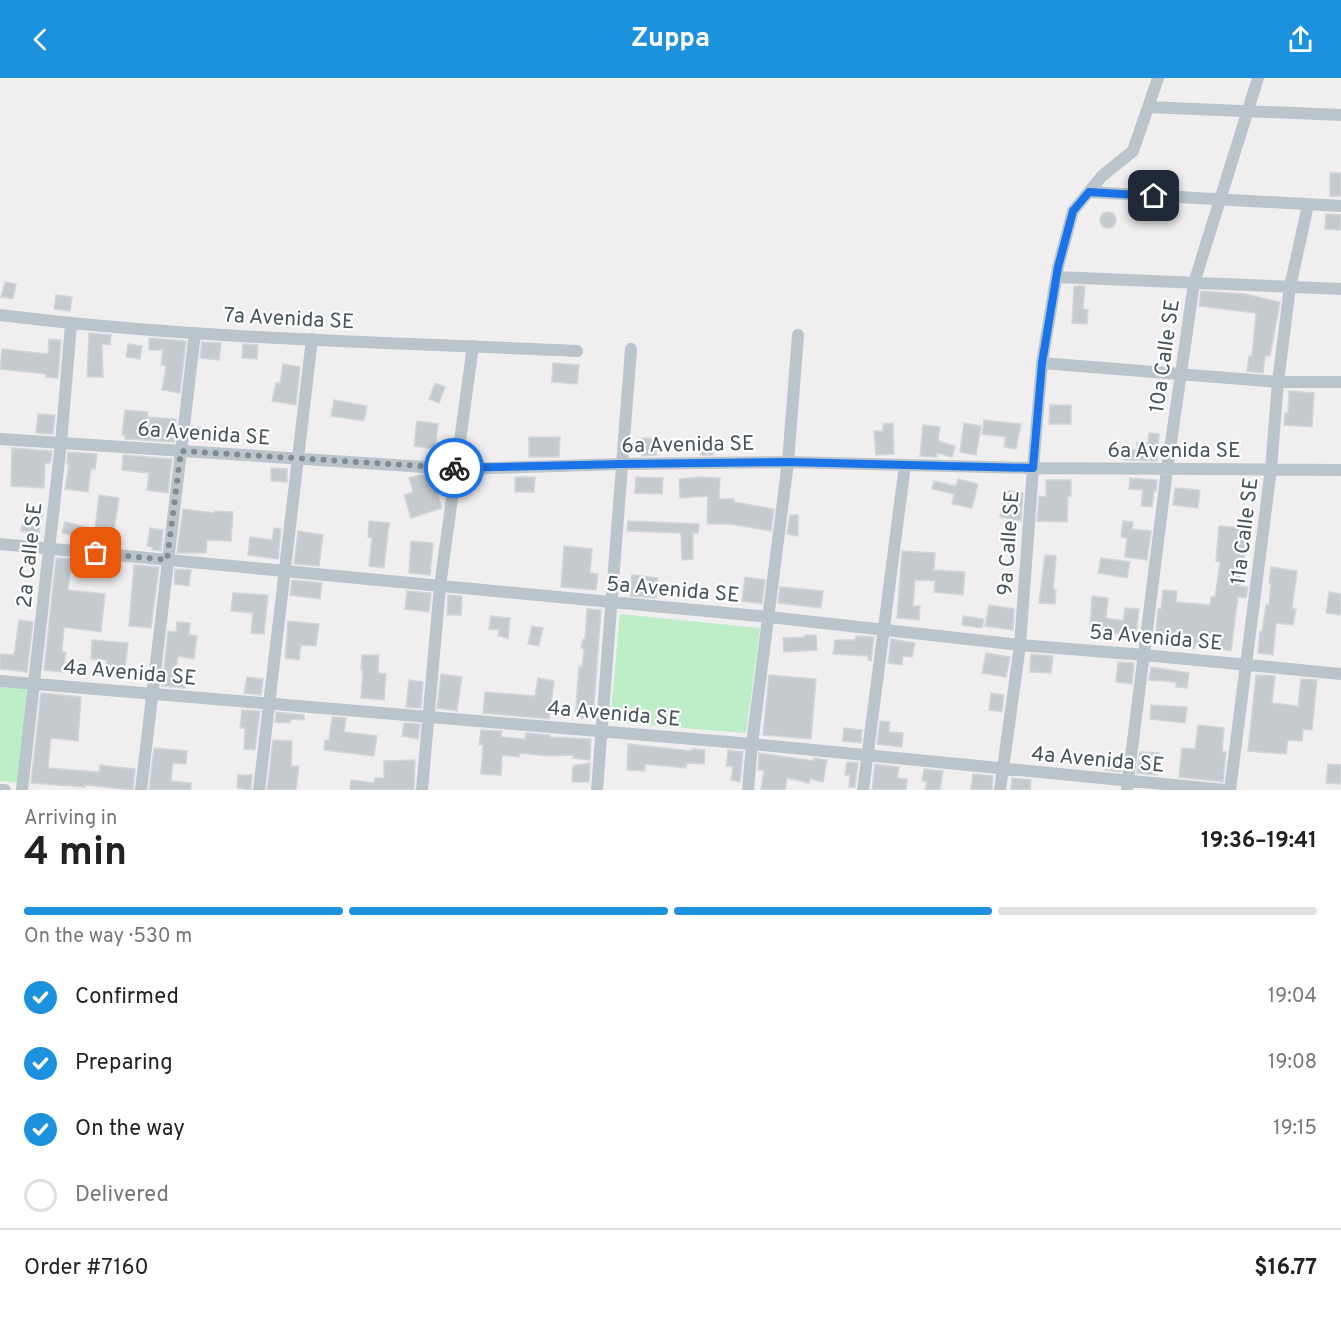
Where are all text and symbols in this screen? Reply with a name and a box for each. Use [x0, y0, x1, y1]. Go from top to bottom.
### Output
text: Zuppa [631, 22, 710, 56]
icon: back [24, 23, 57, 56]
icon: share [1284, 23, 1317, 56]
pin [1128, 170, 1179, 221]
icon: home [1137, 179, 1170, 212]
street label: 10a Calle SE [1144, 298, 1187, 415]
street label: 7a Avenida SE [223, 303, 355, 336]
street label: 6a Avenida SE [137, 416, 271, 453]
street label: 6a Avenida SE [621, 431, 755, 460]
courier [424, 438, 484, 498]
street label: 6a Avenida SE [1107, 438, 1241, 465]
icon: bike [438, 452, 471, 485]
street label: 11a Calle SE [1226, 476, 1265, 586]
street label: 9a Calle SE [992, 490, 1027, 597]
street label: 2a Calle SE [12, 501, 49, 609]
pin [70, 527, 121, 578]
icon: bag [79, 536, 112, 569]
street label: 5a Avenida SE [605, 571, 741, 610]
street label: 5a Avenida SE [1088, 619, 1224, 658]
street label: 4a Avenida SE [62, 654, 198, 693]
street label: 4a Avenida SE [546, 695, 682, 734]
street label: 4a Avenida SE [1030, 741, 1166, 780]
text: Arriving in [24, 806, 117, 832]
text: 19:36–19:41 [1201, 828, 1317, 855]
text: 4 min [24, 830, 127, 879]
text: On the way · 530 m [24, 924, 192, 950]
icon: check [24, 981, 57, 1014]
text: Confirmed [75, 984, 179, 1011]
text: 19:04 [1268, 984, 1317, 1010]
icon: check [24, 1047, 57, 1080]
text: Preparing [75, 1050, 173, 1077]
text: 19:08 [1268, 1050, 1317, 1076]
icon: check [24, 1113, 57, 1146]
text: On the way [75, 1116, 185, 1143]
text: 19:15 [1273, 1116, 1317, 1142]
text: Delivered [75, 1182, 169, 1209]
text: Order #7160 [24, 1255, 149, 1282]
text: $16.77 [1254, 1255, 1317, 1282]

